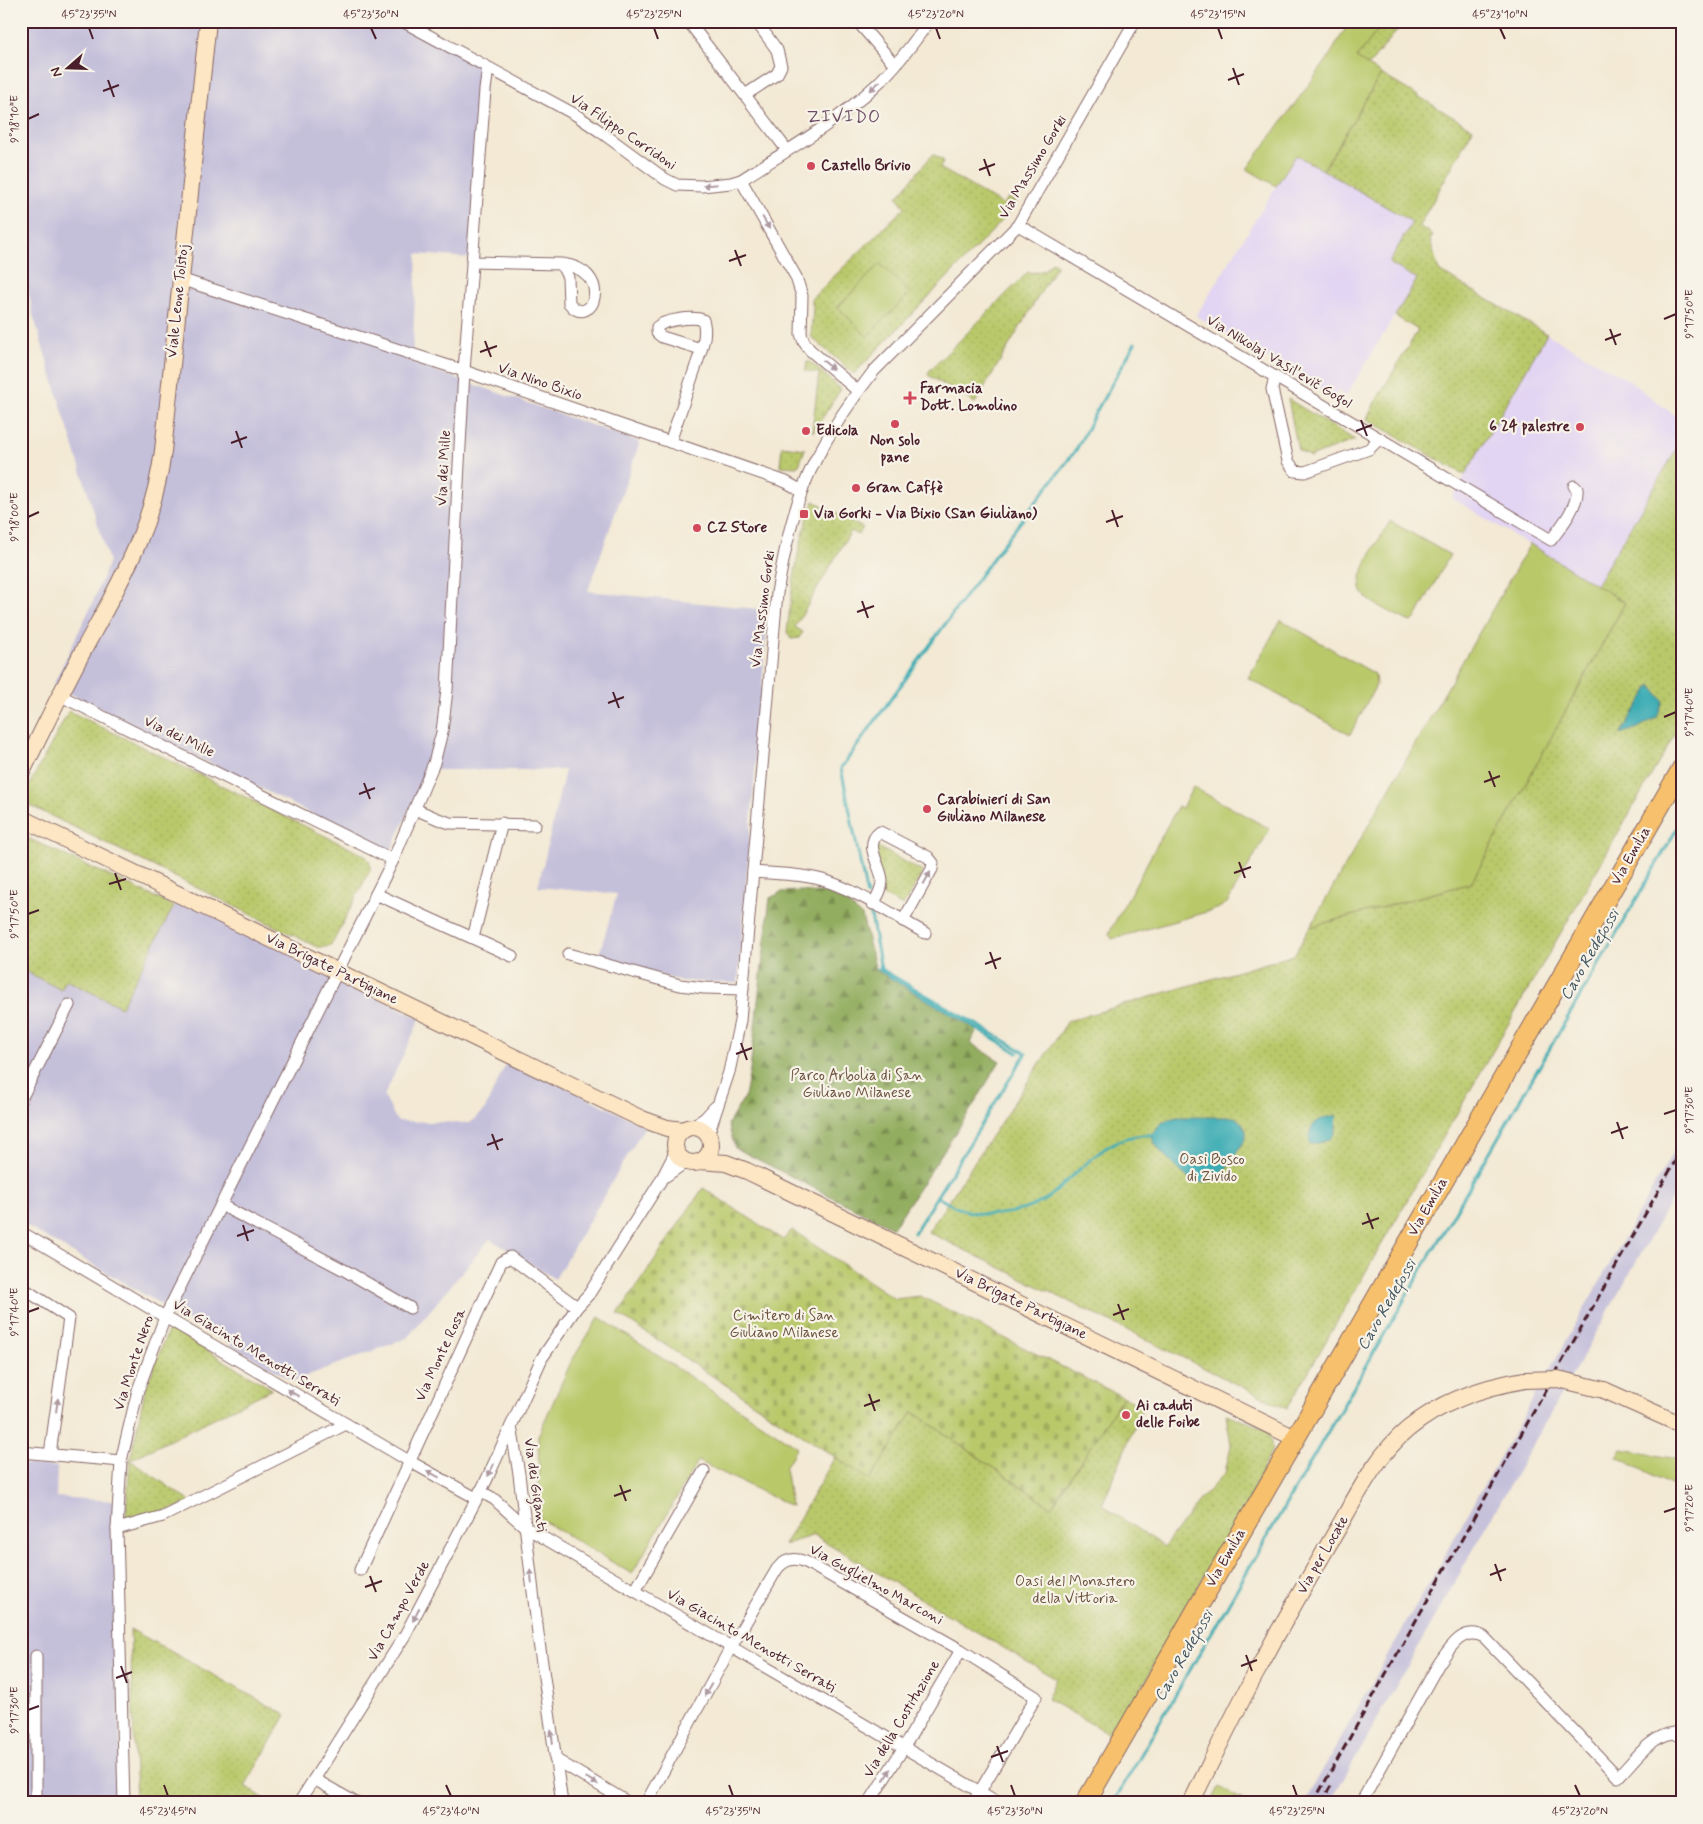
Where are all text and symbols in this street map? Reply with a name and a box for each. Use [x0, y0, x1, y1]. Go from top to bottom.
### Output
text: 45°23'35"N [61, 7, 117, 23]
text: 45°23'30"N [343, 7, 399, 23]
text: 45°23'25"N [626, 7, 682, 23]
text: 45°23'20"N [908, 7, 964, 23]
text: 45°23'15"N [1190, 7, 1246, 23]
text: 45°23'10"N [1472, 7, 1528, 23]
north arrow [42, 42, 92, 92]
text: N [47, 65, 67, 80]
one-way arrow [870, 80, 882, 92]
street label: Via Filippo Corridoni [566, 89, 680, 175]
text: 9°18'10"E [7, 95, 23, 143]
district label: ZIVIDO [807, 105, 881, 129]
street label: Via Massimo Gorki [994, 111, 1072, 223]
place label: Castello Brivio [821, 156, 911, 176]
marker: Castello Brivio [805, 160, 817, 172]
one-way arrow [701, 182, 717, 190]
one-way arrow [761, 216, 770, 229]
street label: Viale Leone Tolstoj [162, 243, 194, 359]
text: 9°17'50"E [1682, 289, 1698, 339]
street label: Via Nikolaj Vasil'evič Gogol [1202, 311, 1356, 414]
street label: Via Nino Bixio [495, 358, 585, 406]
one-way arrow [822, 359, 834, 370]
place label: Farmacia Dott. Lomolino [920, 379, 1018, 416]
marker: Farmacia Dott. Lomolino [904, 392, 916, 404]
place label: 6 24 palestre [1489, 417, 1571, 437]
marker: Non solo pane [889, 418, 901, 430]
place label: Edicola [816, 421, 859, 441]
marker: 6 24 palestre [1574, 421, 1586, 433]
marker: Edicola [800, 425, 812, 437]
street label: Via dei Mille [432, 429, 456, 507]
place label: Non solo pane [870, 431, 920, 468]
place label: Gran Caffè [866, 478, 943, 498]
marker: Gran Caffè [850, 482, 862, 494]
text: 9°18'00"E [7, 492, 23, 542]
place label: Via Gorki - Via Bixio (San Giuliano) [814, 504, 1038, 524]
marker: Via Gorki - Via Bixio (San Giuliano) [798, 508, 810, 520]
place label: CZ Store [707, 518, 767, 538]
marker: CZ Store [691, 522, 703, 534]
street label: Via Massimo Gorki [746, 549, 780, 669]
text: 9°17'40"E [1682, 687, 1698, 737]
street label: Via dei Mille [140, 711, 218, 763]
place label: Carabinieri di San Giuliano Milanese [937, 790, 1051, 827]
marker: Carabinieri di San Giuliano Milanese [921, 803, 933, 815]
street label: Via Emilia [1606, 823, 1656, 889]
one-way arrow [923, 871, 931, 886]
text: 9°17'50"E [7, 889, 23, 939]
water label: Cavo Redefossi [1555, 905, 1627, 1005]
street label: Via Brigate Partigiane [262, 928, 402, 1011]
park label: Parco Arbolia di San Giuliano Milanese [790, 1066, 924, 1103]
text: 9°17'30"E [1682, 1086, 1698, 1134]
park label: Oasi Bosco di Zivido [1179, 1150, 1245, 1187]
street label: Via Emilia [1403, 1174, 1453, 1240]
water label: Cavo Redefossi [1352, 1255, 1424, 1355]
street label: Via Brigate Partigiane [951, 1263, 1091, 1346]
text: 9°17'40"E [7, 1287, 23, 1337]
street label: Via Giacinto Menotti Serrati [168, 1295, 344, 1411]
street label: Via Monte Rosa [411, 1304, 472, 1405]
park label: Cimitero di San Giuliano Milanese [730, 1306, 838, 1343]
street label: Via Monte Nero [109, 1313, 159, 1413]
one-way arrow [286, 1388, 299, 1397]
place label: Ai caduti delle Foibe [1136, 1396, 1200, 1433]
one-way arrow [53, 1397, 61, 1413]
marker: Ai caduti delle Foibe [1120, 1409, 1132, 1421]
street label: Via dei Giganti [518, 1437, 552, 1534]
one-way arrow [486, 1463, 495, 1478]
one-way arrow [427, 1470, 440, 1479]
text: 9°17'20"E [1682, 1484, 1698, 1532]
street label: Via per Locate [1292, 1512, 1354, 1598]
street label: Via Emilia [1201, 1525, 1251, 1591]
street label: Via Guglielmo Marconi [805, 1540, 946, 1631]
street label: Via Campo Verde [363, 1557, 435, 1665]
one-way arrow [527, 1568, 535, 1584]
park label: Oasi del Monastero della Vittoria [1015, 1572, 1135, 1609]
street label: Via Giacinto Menotti Serrati [663, 1584, 840, 1698]
water label: Cavo Redefossi [1149, 1606, 1221, 1706]
one-way arrow [412, 1608, 420, 1622]
street label: Via della Costituzione [859, 1656, 945, 1782]
one-way arrow [704, 1682, 712, 1697]
text: 9°17'30"E [7, 1686, 23, 1734]
one-way arrow [548, 1729, 556, 1745]
one-way arrow [882, 1768, 891, 1781]
one-way arrow [585, 1776, 599, 1785]
text: 45°23'45"N [140, 1804, 196, 1820]
text: 45°23'40"N [422, 1804, 480, 1820]
text: 45°23'35"N [705, 1804, 761, 1820]
text: 45°23'30"N [987, 1804, 1043, 1820]
text: 45°23'25"N [1269, 1804, 1325, 1820]
text: 45°23'20"N [1552, 1804, 1608, 1820]

